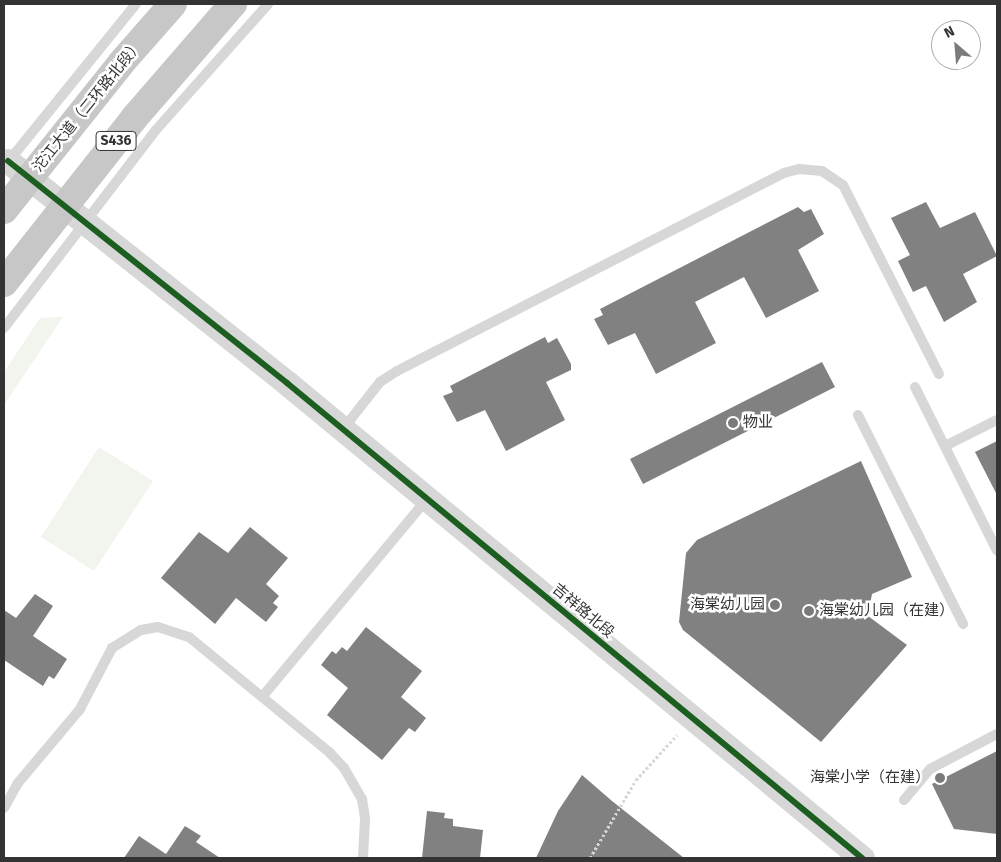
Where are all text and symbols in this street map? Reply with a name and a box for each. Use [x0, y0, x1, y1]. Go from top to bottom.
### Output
north arrow [931, 20, 981, 70]
text: N [941, 22, 957, 42]
street label: 沱江大道（二环路北段） [29, 36, 147, 176]
road number: S436 [95, 130, 137, 152]
place label: 物业 [743, 414, 773, 432]
marker: 物业 [727, 417, 739, 429]
street label: 吉祥路北段 [548, 580, 618, 642]
place label: 海棠幼儿园 [690, 596, 765, 614]
marker: 海棠幼儿园 [769, 599, 781, 611]
place label: 海棠幼儿园（在建） [819, 602, 954, 620]
marker: 海棠幼儿园（在建） [803, 605, 815, 617]
place label: 海棠小学（在建） [810, 769, 930, 787]
marker: 海棠小学（在建） [934, 772, 946, 784]

